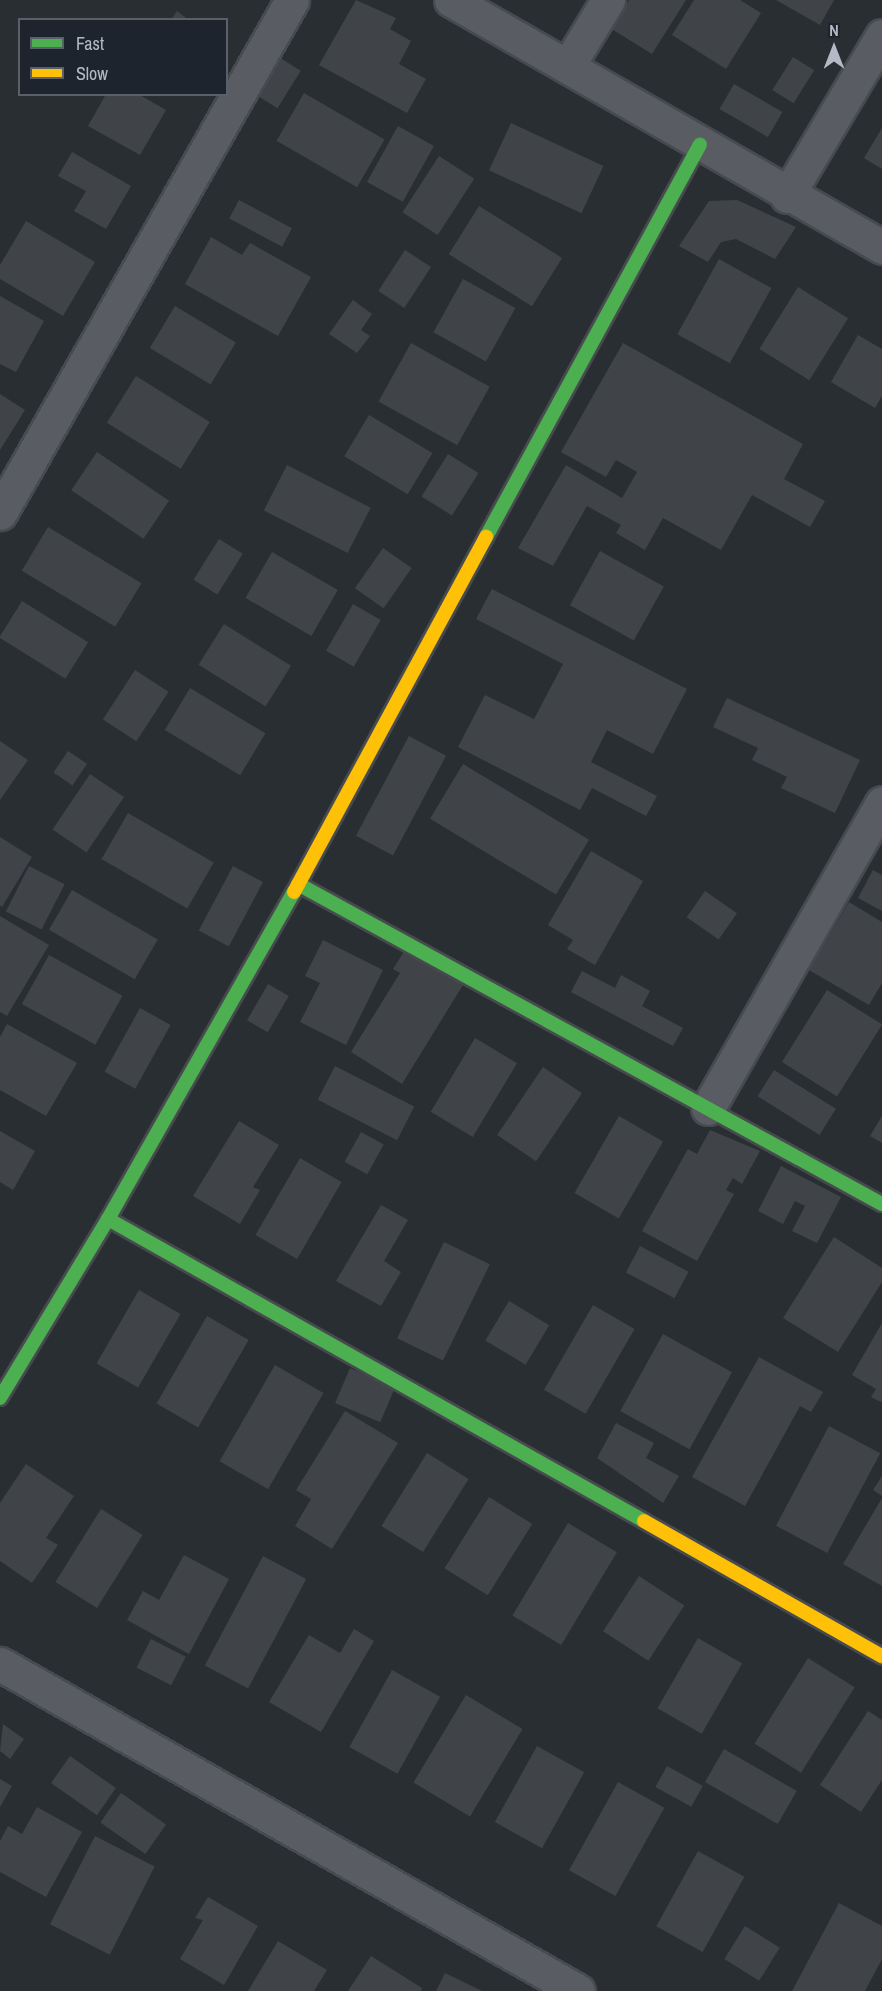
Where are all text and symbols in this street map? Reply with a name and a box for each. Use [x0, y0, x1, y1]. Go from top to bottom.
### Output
legend [18, 18, 228, 96]
north arrow [804, 18, 864, 78]
text: N [829, 19, 839, 41]
text: Fast [76, 31, 104, 56]
text: Slow [76, 61, 108, 86]

